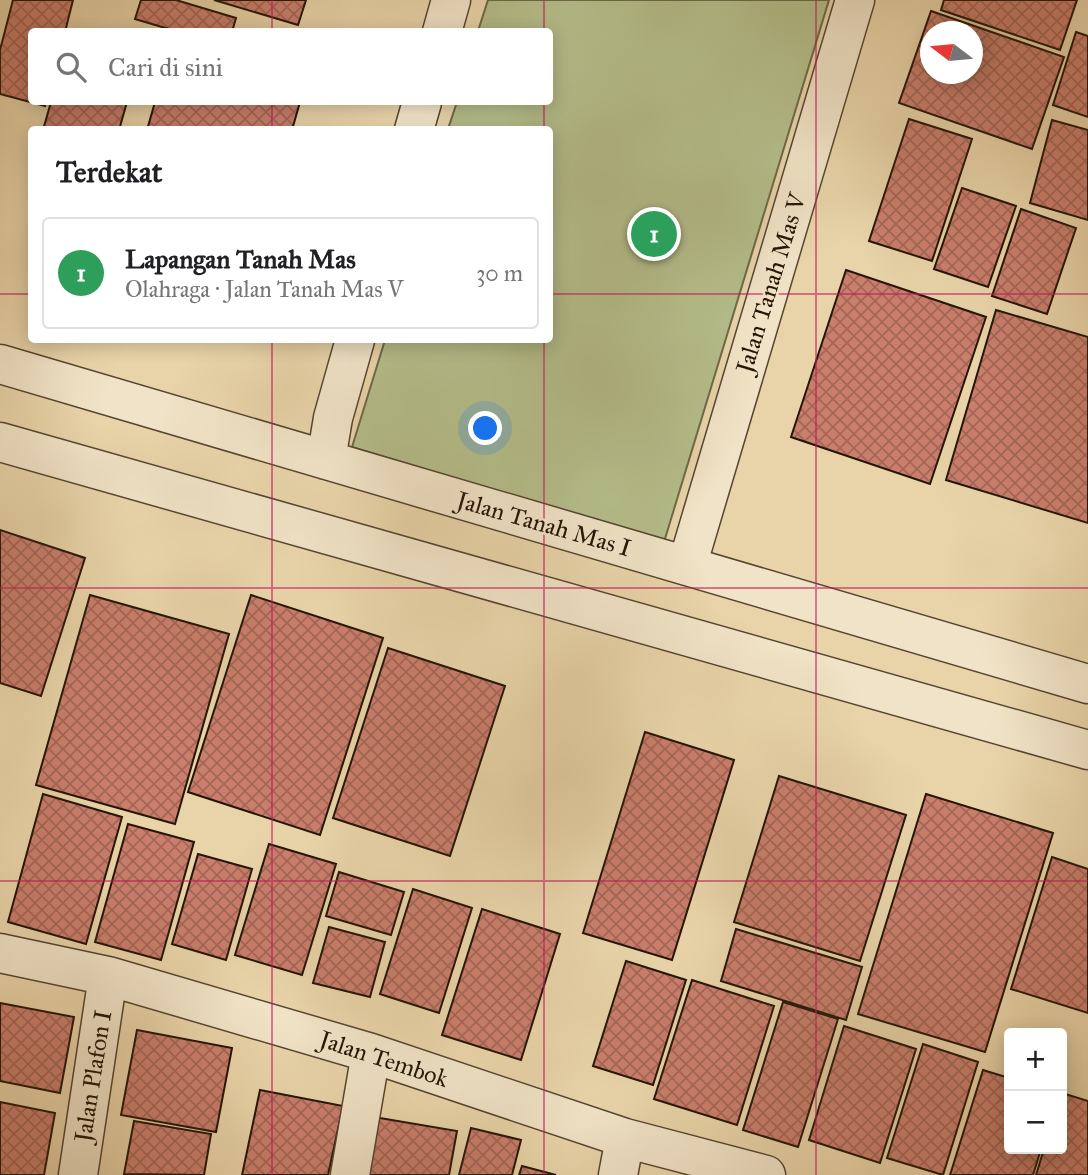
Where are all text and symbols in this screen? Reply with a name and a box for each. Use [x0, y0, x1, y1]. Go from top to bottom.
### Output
north arrow [920, 21, 983, 84]
search box [28, 28, 553, 105]
icon: search [52, 48, 90, 86]
text: Cari di sini [108, 51, 223, 83]
text: Terdekat [56, 154, 162, 190]
street label: Jalan Tanah Mas V [729, 188, 813, 379]
pin: 1 [631, 208, 677, 260]
text: Lapangan Tanah Mas [125, 243, 356, 275]
text: 1 [76, 259, 86, 287]
text: 30 m [476, 259, 523, 287]
text: Olahraga · Jalan Tanah Mas V [125, 275, 403, 303]
your location [468, 411, 502, 445]
street label: Jalan Tanah Mas I [451, 484, 635, 563]
street label: Jalan Plafon I [67, 1008, 118, 1147]
street label: Jalan Tembok [313, 1023, 453, 1094]
map controls [1004, 1028, 1067, 1154]
button: + [1004, 1028, 1067, 1091]
button: − [1004, 1091, 1067, 1154]

